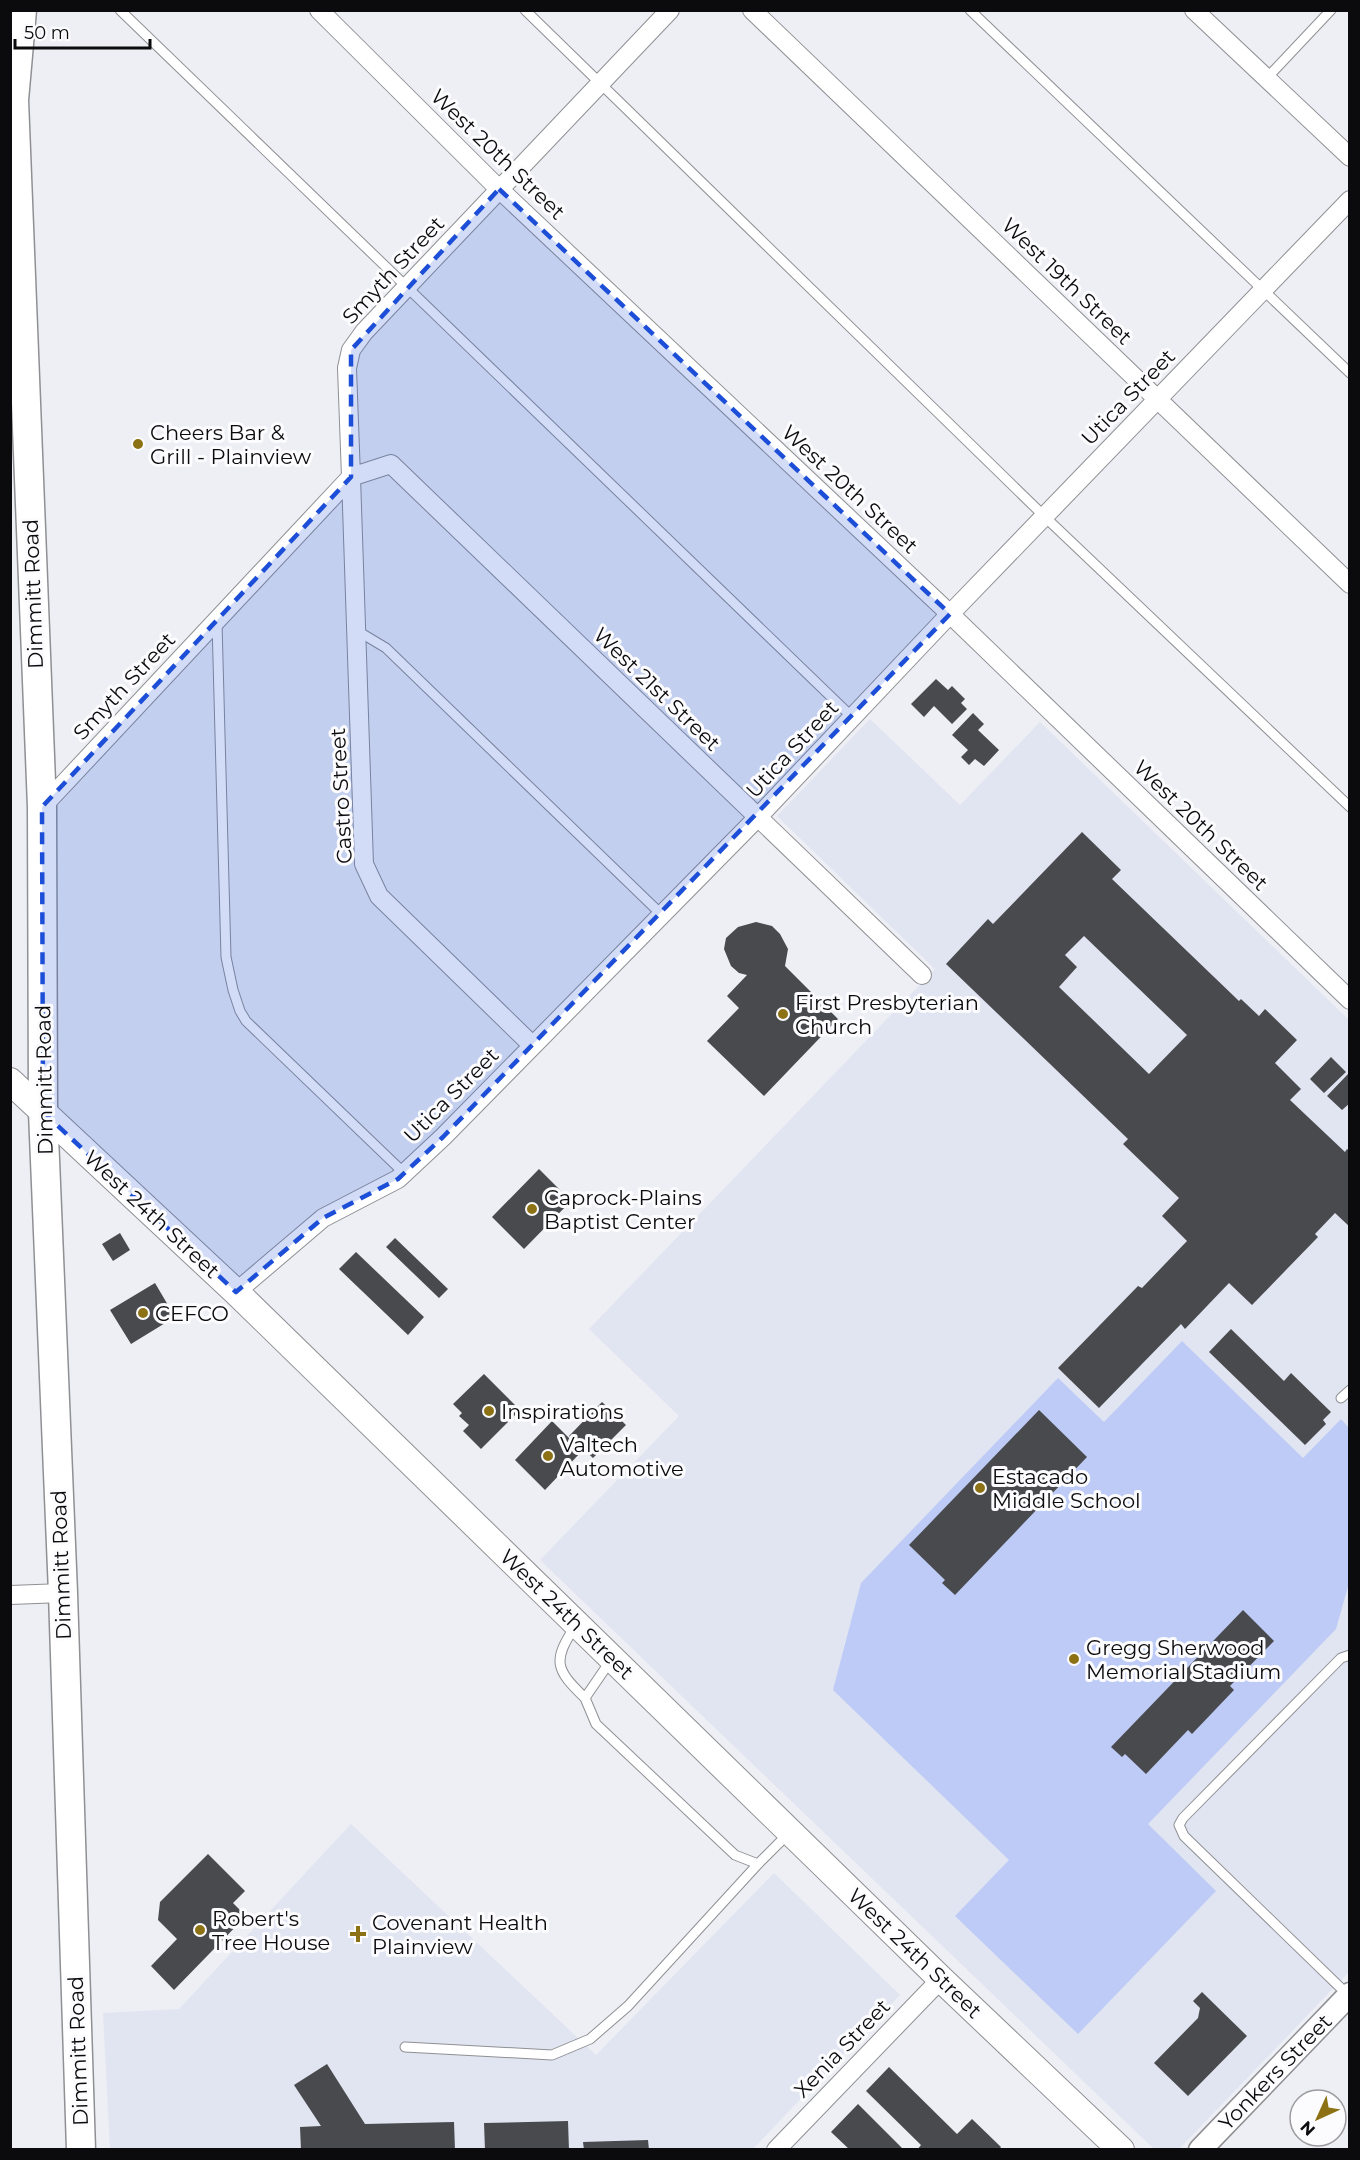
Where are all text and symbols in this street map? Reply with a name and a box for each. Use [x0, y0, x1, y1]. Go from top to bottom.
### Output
scale bar [15, 12, 150, 50]
text: 50 m [24, 22, 70, 44]
street label: West 20th Street [426, 84, 570, 224]
street label: Smyth Street [337, 211, 449, 329]
street label: West 19th Street [997, 212, 1137, 350]
street label: Utica Street [1076, 344, 1180, 450]
place label: Cheers Bar & Grill - Plainview [150, 420, 312, 469]
street label: West 20th Street [777, 420, 923, 558]
marker: Cheers Bar & Grill - Plainview [131, 437, 145, 451]
street label: Dimmitt Road [18, 519, 48, 669]
street label: West 21st Street [588, 622, 726, 756]
street label: Smyth Street [68, 627, 180, 745]
street label: Utica Street [741, 695, 843, 803]
street label: Castro Street [325, 727, 357, 865]
street label: West 20th Street [1129, 755, 1273, 895]
place label: First Presbyterian Church [795, 990, 979, 1039]
street label: Dimmitt Road [30, 1005, 58, 1155]
marker: First Presbyterian Church [776, 1007, 790, 1021]
street label: Utica Street [398, 1042, 504, 1148]
street label: West 24th Street [79, 1145, 225, 1283]
place label: Caprock-Plains Baptist Center [544, 1185, 702, 1234]
marker: Caprock-Plains Baptist Center [525, 1202, 539, 1216]
place label: CEFCO [155, 1301, 229, 1326]
marker: CEFCO [136, 1306, 150, 1320]
place label: Inspirations [501, 1399, 623, 1424]
marker: Inspirations [482, 1404, 496, 1418]
place label: Valtech Automotive [560, 1432, 684, 1481]
marker: Valtech Automotive [541, 1449, 555, 1463]
place label: Estacado Middle School [992, 1464, 1141, 1513]
marker: Estacado Middle School [973, 1481, 987, 1495]
street label: Dimmitt Road [46, 1490, 76, 1640]
street label: West 24th Street [495, 1544, 639, 1684]
place label: Gregg Sherwood Memorial Stadium [1086, 1635, 1281, 1684]
marker: Gregg Sherwood Memorial Stadium [1067, 1652, 1081, 1666]
street label: West 24th Street [843, 1883, 987, 2023]
place label: Robert's Tree House [212, 1906, 330, 1955]
place label: Covenant Health Plainview [372, 1910, 548, 1959]
marker: Robert's Tree House [193, 1923, 207, 1937]
marker: Covenant Health Plainview [349, 1925, 367, 1943]
street label: Dimmitt Road [63, 1976, 93, 2126]
street label: Xenia Street [789, 1994, 895, 2102]
street label: Yonkers Street [1213, 2009, 1337, 2135]
north arrow [1288, 2088, 1348, 2148]
text: N [1296, 2117, 1319, 2140]

